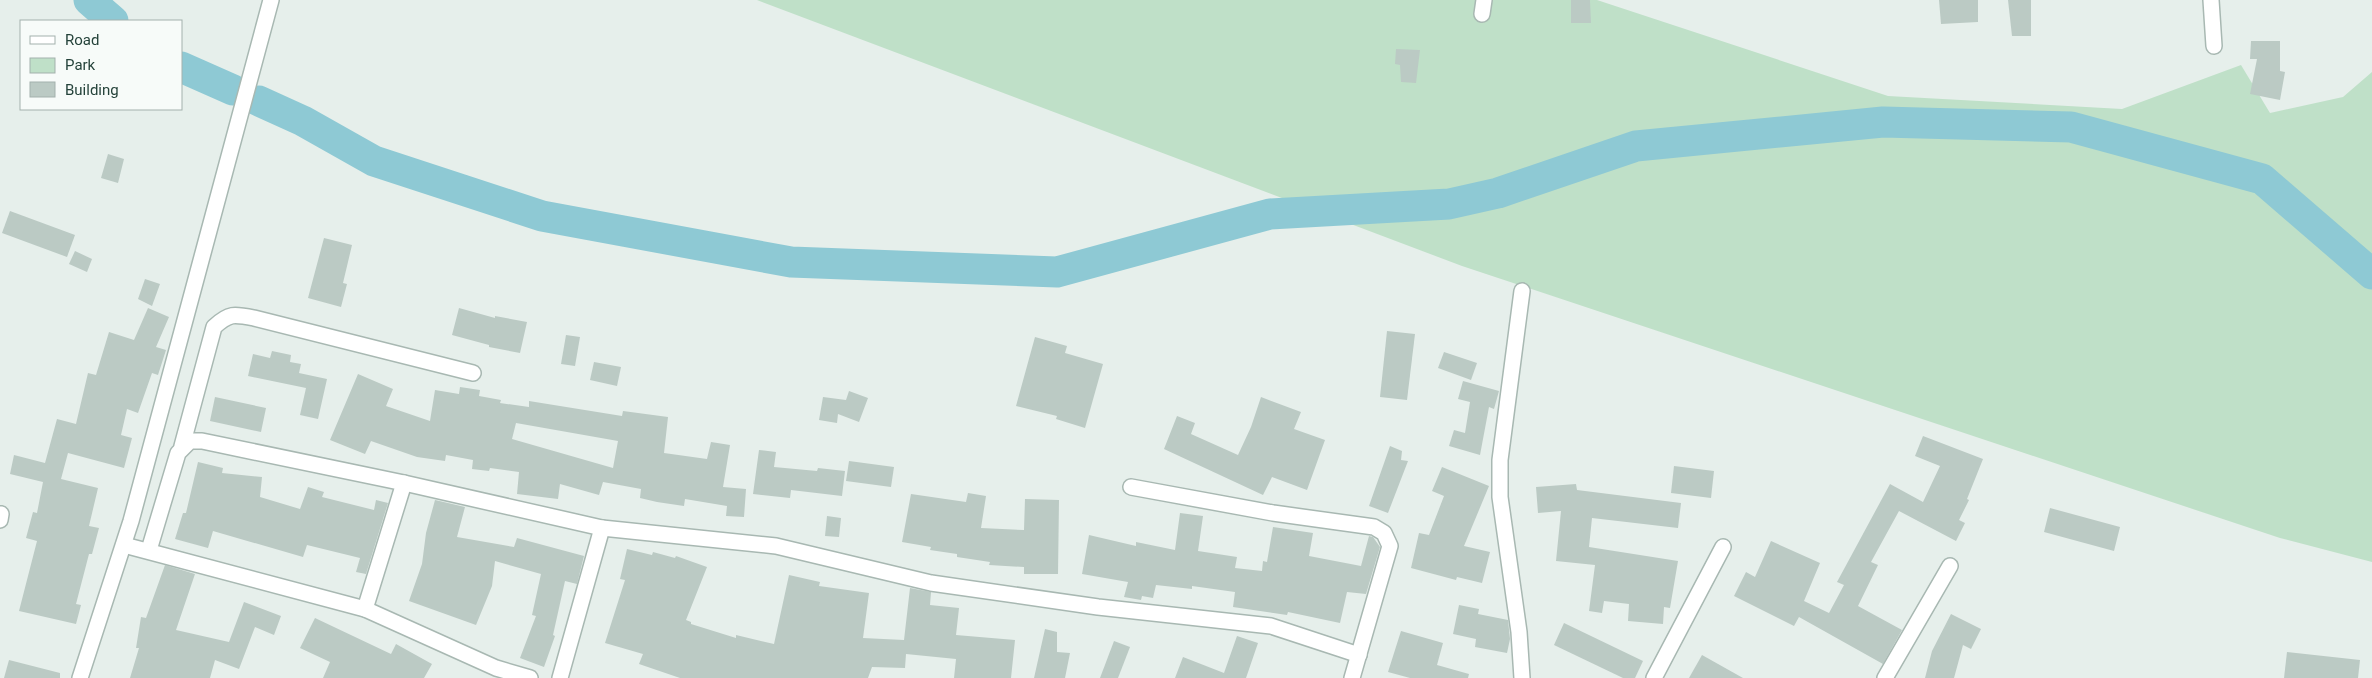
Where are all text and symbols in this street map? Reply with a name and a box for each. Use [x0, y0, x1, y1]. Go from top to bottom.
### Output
legend [20, 20, 182, 110]
text: Road [65, 31, 99, 49]
text: Park [65, 56, 96, 74]
text: Building [65, 81, 119, 99]

